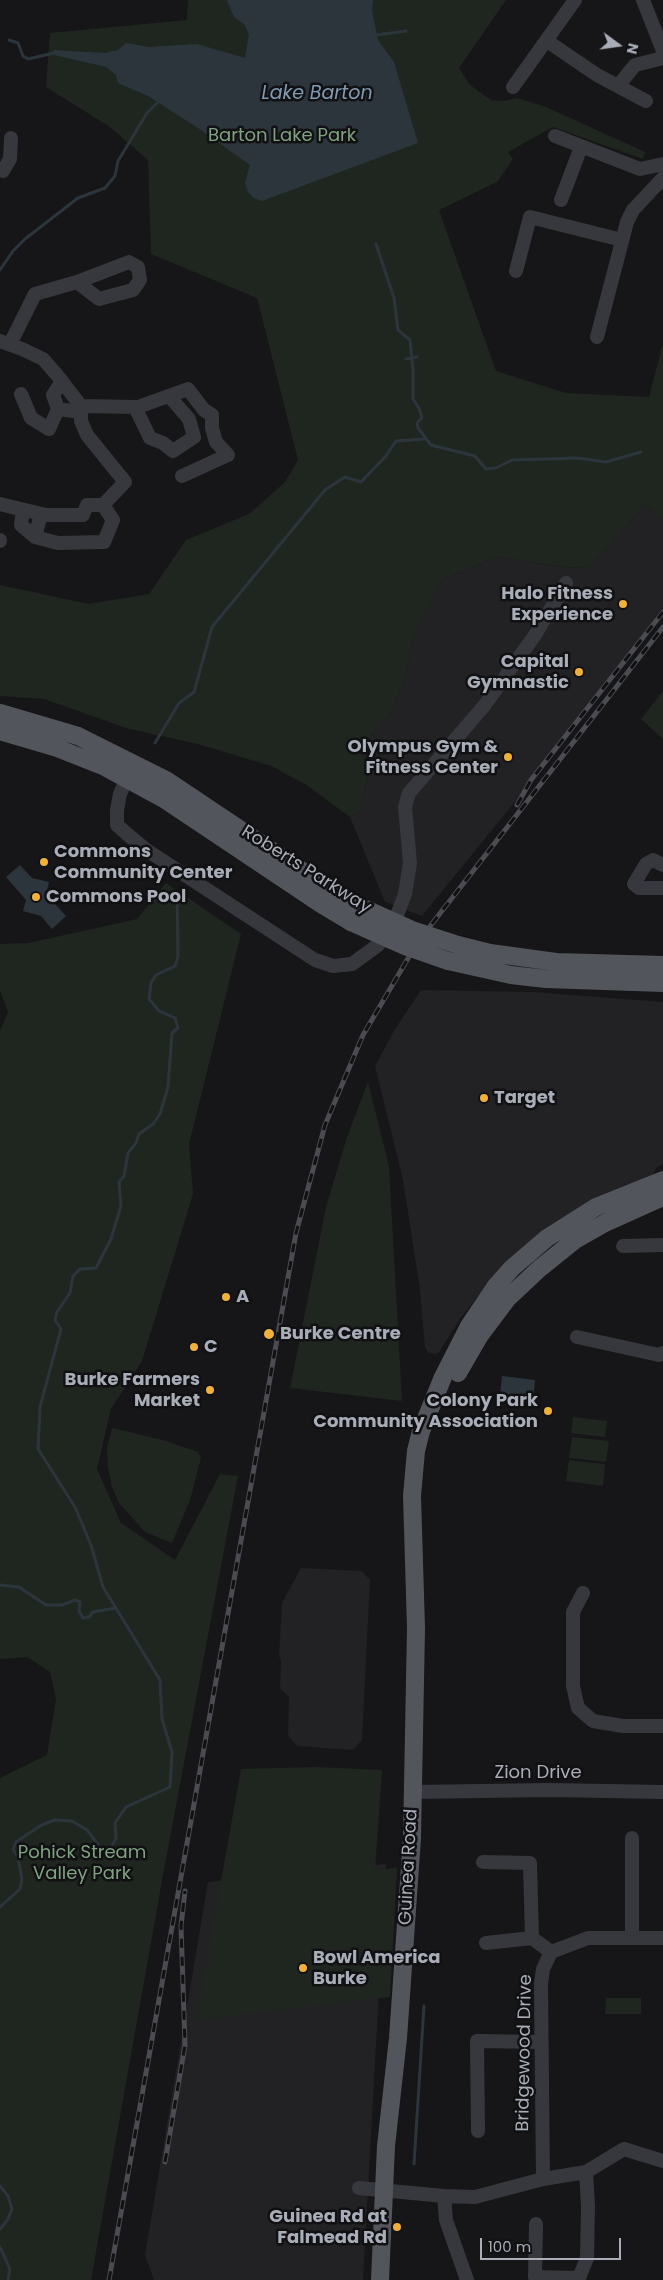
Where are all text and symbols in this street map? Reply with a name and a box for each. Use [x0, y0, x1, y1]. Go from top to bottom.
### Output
north arrow [593, 20, 643, 70]
text: N [622, 41, 644, 56]
water label: Lake Barton [261, 83, 373, 105]
park label: Barton Lake Park [208, 125, 356, 147]
place label: Halo Fitness Experience [501, 583, 613, 626]
marker: Halo Fitness Experience [617, 598, 629, 610]
place label: Capital Gymnastic [467, 651, 569, 694]
marker: Capital Gymnastic [573, 666, 585, 678]
place label: Olympus Gym & Fitness Center [348, 736, 498, 779]
marker: Olympus Gym & Fitness Center [502, 751, 514, 763]
street label: Roberts Parkway [237, 821, 375, 919]
place label: Commons Community Center [54, 841, 232, 884]
marker: Commons Community Center [38, 856, 50, 868]
place label: Commons Pool [46, 886, 186, 908]
marker: Commons Pool [30, 891, 42, 903]
place label: Target [494, 1087, 555, 1109]
marker: Target [478, 1092, 490, 1104]
place label: A [236, 1286, 249, 1308]
marker: A [220, 1291, 232, 1303]
place label: Burke Centre [280, 1323, 401, 1345]
marker: Burke Centre [262, 1327, 276, 1341]
place label: C [204, 1336, 218, 1358]
marker: C [188, 1341, 200, 1353]
place label: Burke Farmers Market [65, 1369, 200, 1412]
marker: Burke Farmers Market [204, 1384, 216, 1396]
place label: Colony Park Community Association [313, 1390, 538, 1432]
marker: Colony Park Community Association [542, 1405, 554, 1417]
street label: Zion Drive [494, 1762, 582, 1784]
street label: Guinea Road [395, 1808, 423, 1926]
park label: Pohick Stream Valley Park [18, 1842, 146, 1885]
place label: Bowl America Burke [313, 1947, 441, 1990]
marker: Bowl America Burke [297, 1962, 309, 1974]
street label: Bridgewood Drive [513, 1974, 537, 2132]
place label: Guinea Rd at Falmead Rd [269, 2206, 387, 2248]
marker: Guinea Rd at Falmead Rd [391, 2221, 403, 2233]
scale bar [483, 2228, 624, 2260]
text: 100 m [488, 2236, 531, 2257]

